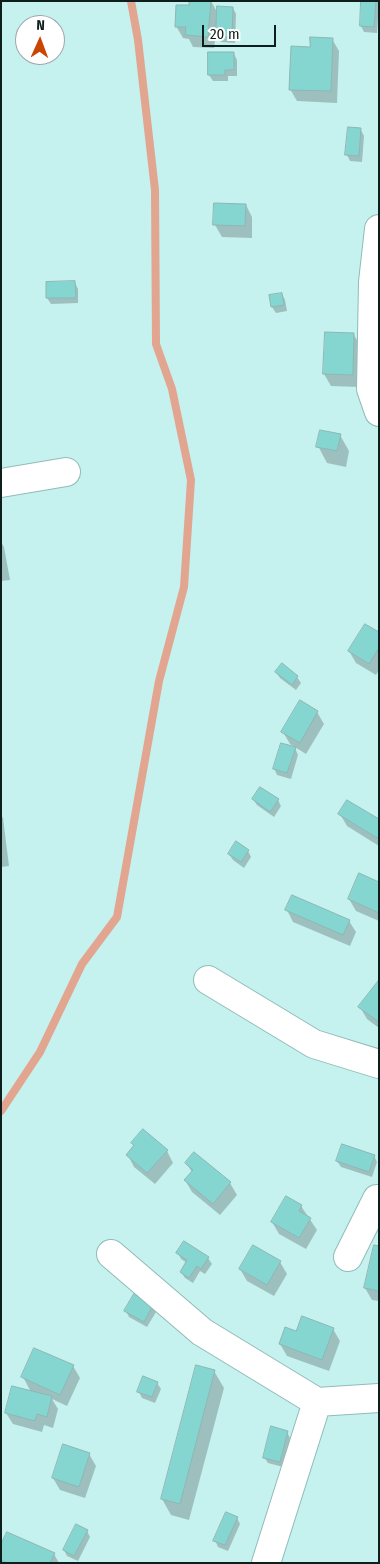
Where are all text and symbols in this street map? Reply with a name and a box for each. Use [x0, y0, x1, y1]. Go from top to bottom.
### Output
north arrow [15, 15, 65, 65]
scale bar [205, 15, 279, 47]
text: N [36, 17, 45, 34]
text: 20 m [210, 25, 240, 43]

